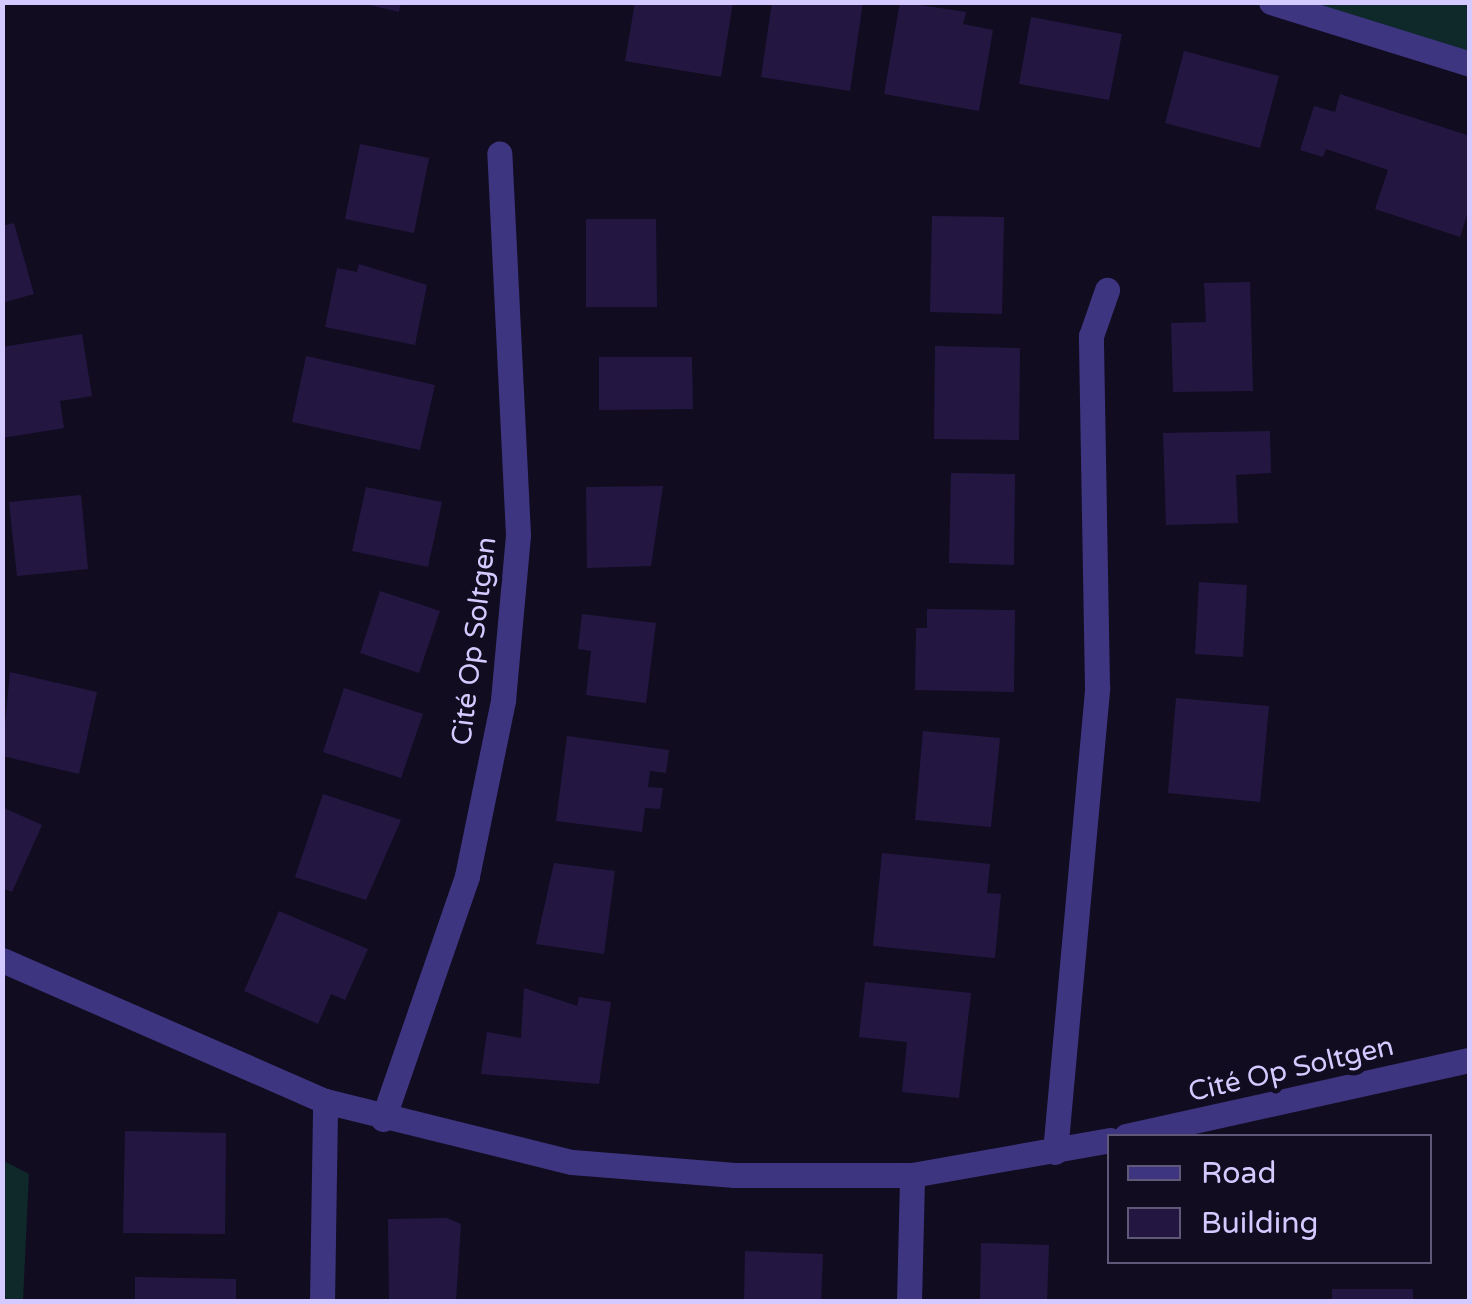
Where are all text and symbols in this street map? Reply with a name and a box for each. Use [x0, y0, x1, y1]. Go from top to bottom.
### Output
street label: Cité Op Soltgen [445, 535, 503, 747]
street label: Cité Op Soltgen [1185, 1029, 1397, 1109]
legend [1107, 1134, 1432, 1264]
text: Road [1201, 1155, 1276, 1192]
text: Building [1201, 1205, 1318, 1242]

